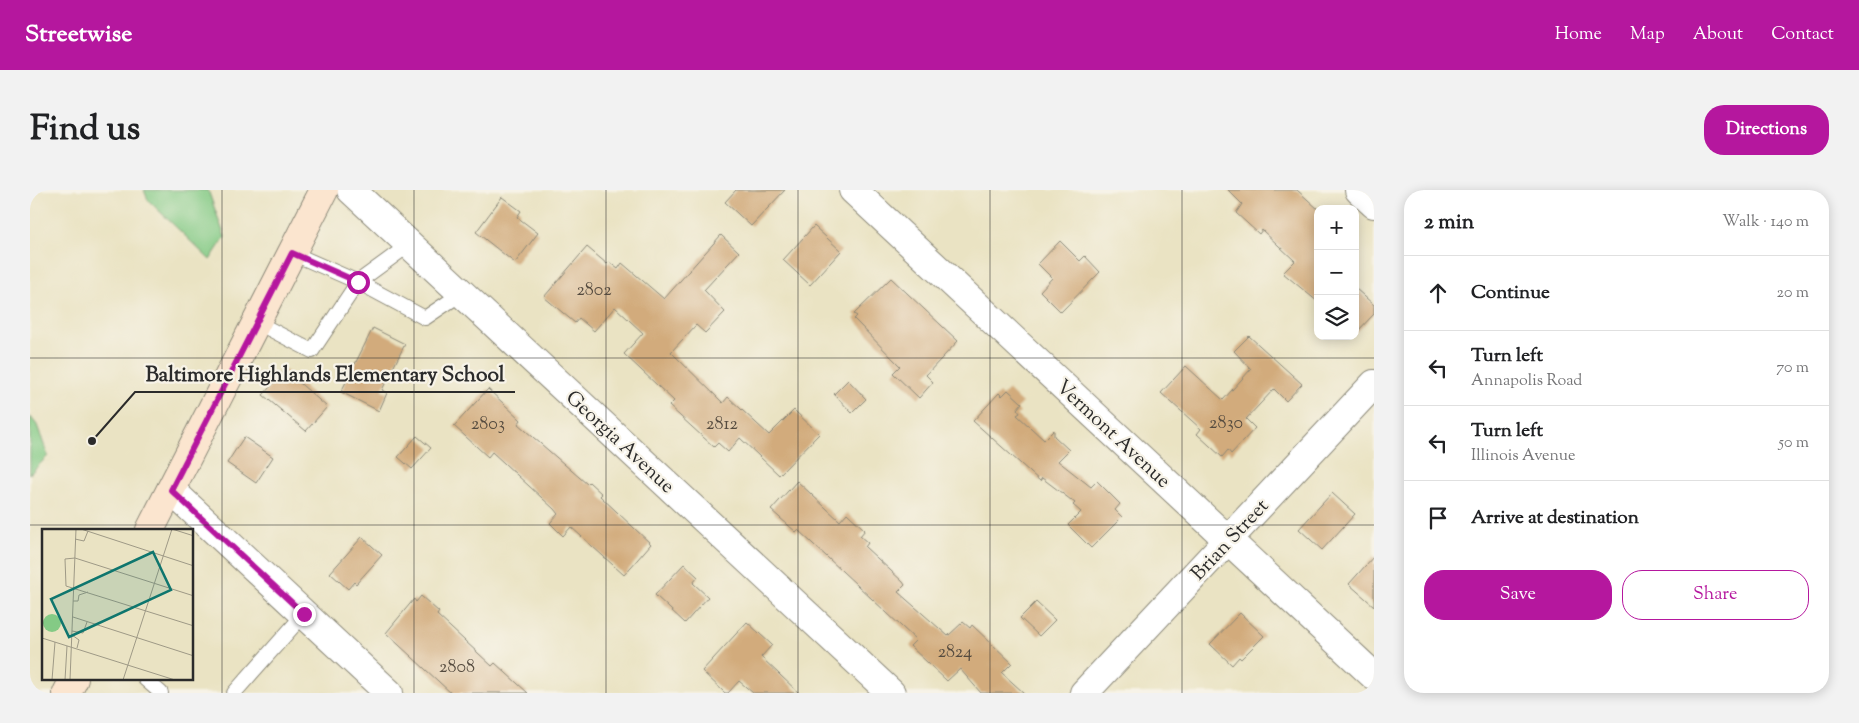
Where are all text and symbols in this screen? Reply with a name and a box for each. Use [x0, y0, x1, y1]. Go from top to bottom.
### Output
text: Streetwise [25, 18, 132, 52]
text: Home [1555, 22, 1602, 48]
text: Map [1630, 22, 1665, 48]
text: About [1693, 22, 1743, 48]
text: Contact [1771, 22, 1834, 48]
text: Find us [30, 105, 140, 156]
button: Directions [1704, 105, 1829, 155]
map controls [1314, 205, 1359, 340]
button: + [1314, 205, 1359, 250]
text: 2 min [1424, 208, 1474, 238]
text: Walk · 140 m [1722, 211, 1809, 234]
button: − [1314, 250, 1359, 295]
route start [347, 271, 370, 294]
house number: 2802 [576, 278, 612, 304]
icon: ahead [1424, 279, 1452, 307]
text: Continue [1471, 280, 1550, 307]
text: 20 m [1776, 282, 1809, 305]
button: layers [1314, 295, 1359, 340]
text: Turn left [1471, 343, 1543, 370]
icon: left [1424, 354, 1452, 382]
callout: Baltimore Highlands Elementary School [135, 356, 515, 392]
text: 70 m [1776, 357, 1809, 380]
text: Baltimore Highlands Elementary School [145, 361, 505, 391]
text: Annapolis Road [1471, 370, 1582, 393]
street label: Vermont Avenue [1048, 374, 1176, 496]
street label: Georgia Avenue [558, 385, 680, 501]
house number: 2830 [1209, 411, 1243, 437]
house number: 2803 [471, 412, 505, 438]
house number: 2812 [706, 412, 739, 438]
text: Turn left [1471, 418, 1543, 445]
icon: left [1424, 429, 1452, 457]
text: 50 m [1778, 432, 1809, 455]
text: Illinois Avenue [1471, 445, 1575, 468]
street label: Brian Street [1185, 493, 1277, 588]
icon: arrive [1424, 504, 1452, 532]
text: Arrive at destination [1471, 505, 1639, 532]
inset map [42, 529, 194, 680]
button: Save [1424, 570, 1612, 620]
button: Share [1622, 570, 1809, 620]
route end [293, 603, 316, 626]
house number: 2824 [938, 640, 972, 666]
house number: 2808 [439, 655, 475, 681]

